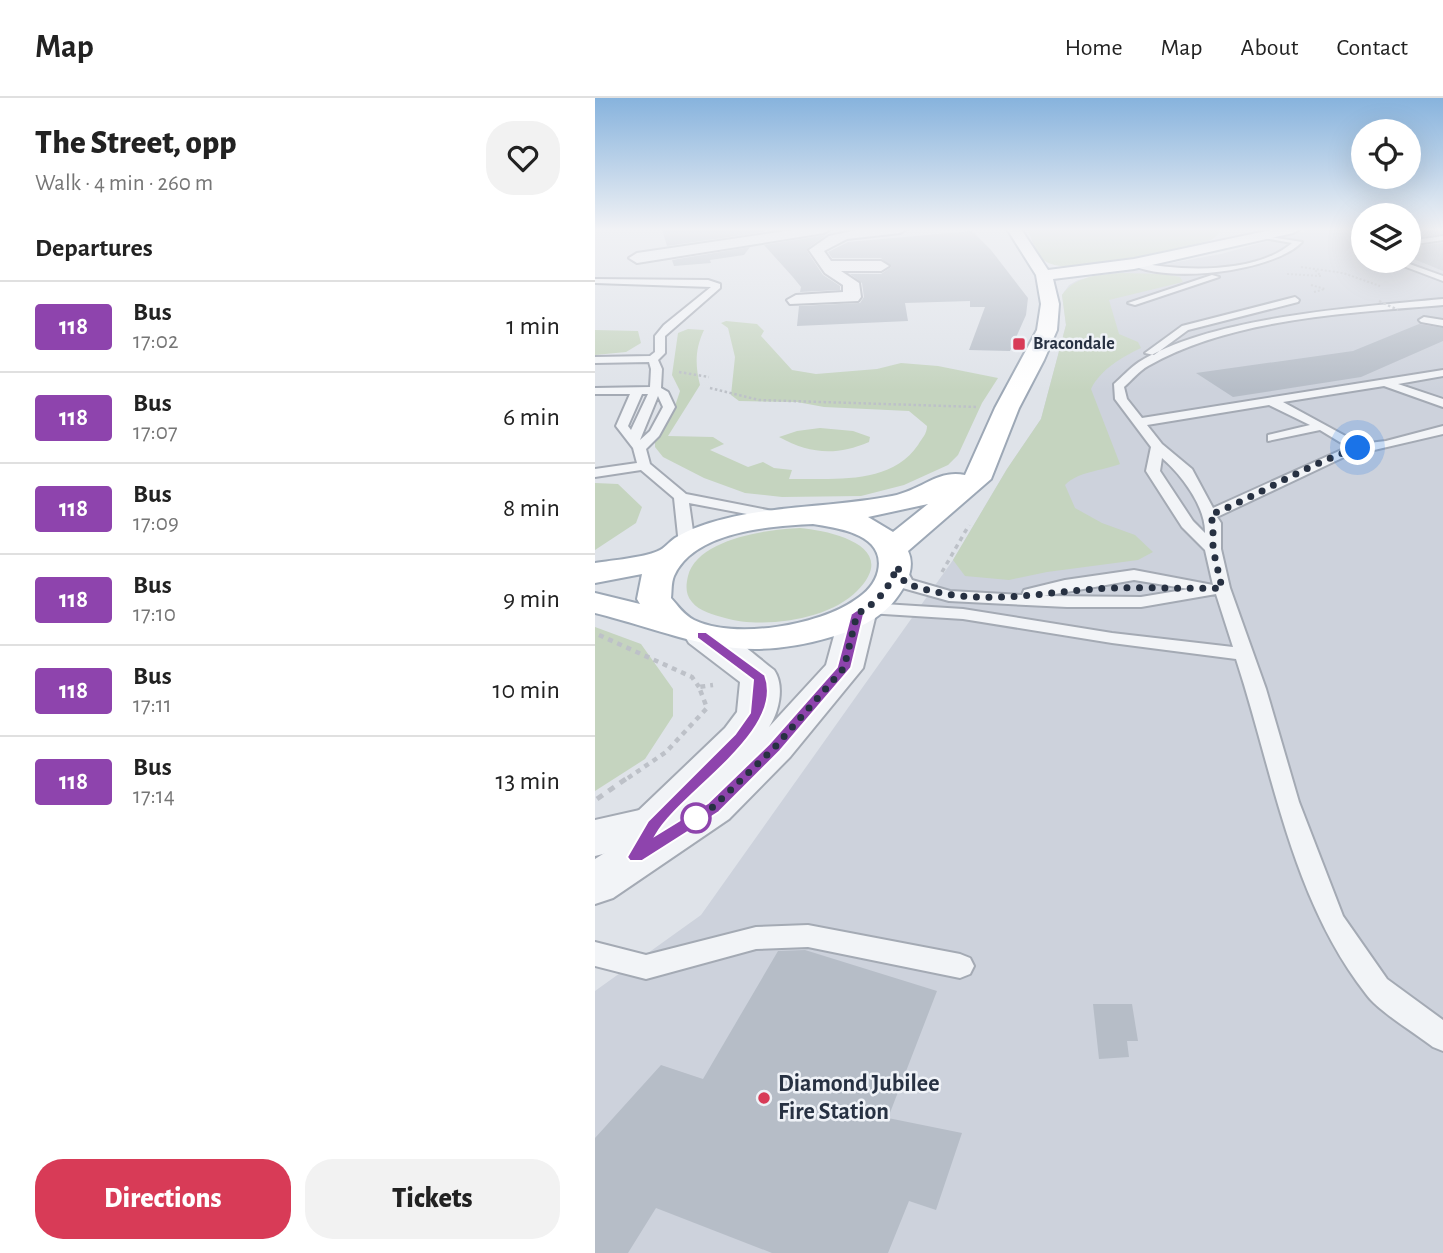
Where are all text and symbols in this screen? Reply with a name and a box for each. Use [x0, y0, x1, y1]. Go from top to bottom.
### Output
text: Map [35, 31, 94, 64]
text: Home [1065, 36, 1123, 60]
text: Map [1161, 36, 1203, 60]
text: About [1241, 36, 1298, 60]
text: Contact [1336, 36, 1408, 60]
map controls [1351, 119, 1421, 273]
button: locate [1351, 119, 1421, 189]
button: heart [486, 121, 560, 195]
text: The Street, opp [35, 127, 236, 160]
text: Walk · 4 min · 260 m [35, 172, 213, 195]
button: layers [1351, 203, 1421, 273]
text: Departures [35, 235, 153, 261]
text: Bus [133, 299, 172, 325]
text: 1 min [506, 313, 560, 339]
text: 118 [59, 315, 88, 339]
text: 17:02 [133, 330, 178, 353]
place label: Bracondale [1033, 335, 1115, 353]
marker: Bracondale [1011, 336, 1027, 352]
text: Bus [133, 390, 172, 416]
text: 6 min [503, 404, 560, 430]
text: 118 [59, 406, 88, 430]
text: 17:07 [133, 421, 178, 444]
your location [1340, 430, 1375, 465]
text: Bus [133, 481, 172, 507]
text: 8 min [503, 495, 560, 521]
text: 118 [59, 497, 88, 521]
text: 17:09 [133, 512, 179, 535]
text: Bus [133, 572, 172, 598]
text: 9 min [503, 586, 560, 612]
text: 118 [59, 588, 88, 612]
text: 17:10 [133, 603, 176, 626]
text: Bus [133, 663, 172, 689]
text: 10 min [493, 677, 560, 703]
text: 118 [59, 679, 88, 703]
text: 17:11 [133, 694, 172, 717]
text: Bus [133, 754, 172, 780]
text: 13 min [496, 768, 560, 794]
text: 118 [59, 770, 88, 794]
text: 17:14 [133, 785, 175, 808]
unlabelled marker [681, 803, 711, 833]
place label: Diamond Jubilee Fire Station [778, 1072, 940, 1124]
marker: Diamond Jubilee Fire Station [756, 1090, 772, 1106]
button: Directions [35, 1159, 291, 1239]
button: Tickets [305, 1159, 560, 1239]

